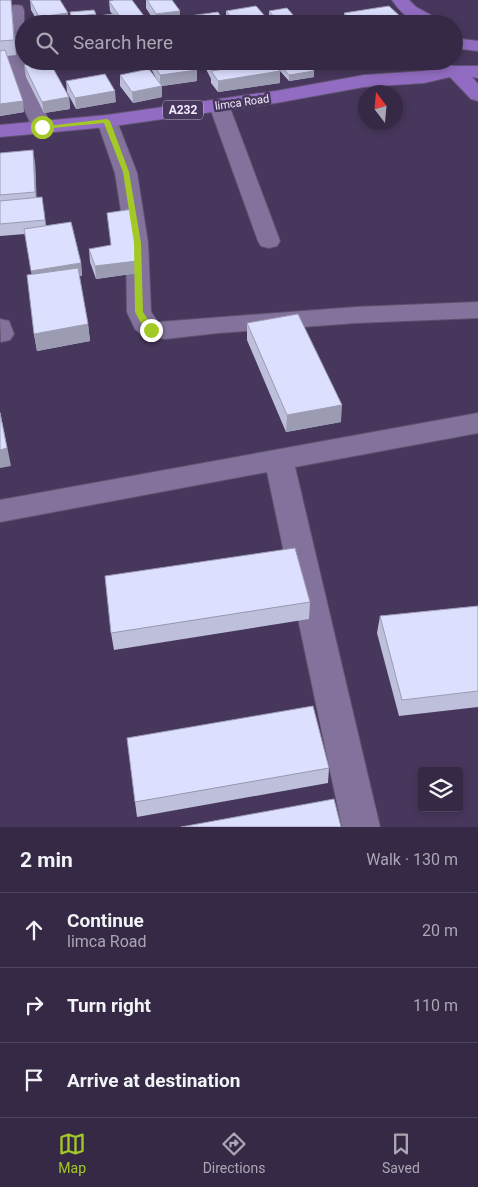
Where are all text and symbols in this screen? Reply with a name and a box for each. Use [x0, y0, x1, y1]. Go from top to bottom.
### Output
search box [15, 15, 463, 70]
icon: search [33, 29, 61, 57]
text: Search here [73, 31, 173, 54]
north arrow [358, 85, 403, 130]
street label: limca Road [214, 92, 270, 113]
road number: A232 [163, 100, 203, 120]
route start [31, 116, 54, 139]
route end [140, 319, 163, 342]
map controls [418, 767, 463, 812]
button: layers [418, 767, 463, 812]
text: 2 min [20, 848, 73, 872]
text: Walk · 130 m [366, 850, 458, 869]
text: Continue [67, 909, 144, 932]
icon: ahead [20, 916, 48, 944]
text: 20 m [422, 921, 458, 940]
text: limca Road [67, 932, 147, 951]
icon: right [20, 991, 48, 1019]
text: Turn right [67, 994, 151, 1017]
text: 110 m [413, 996, 458, 1015]
icon: arrive [20, 1066, 48, 1094]
text: Arrive at destination [67, 1069, 240, 1092]
tab: Map [58, 1130, 86, 1176]
tab: Directions [203, 1130, 266, 1176]
tab: Saved [382, 1130, 420, 1176]

